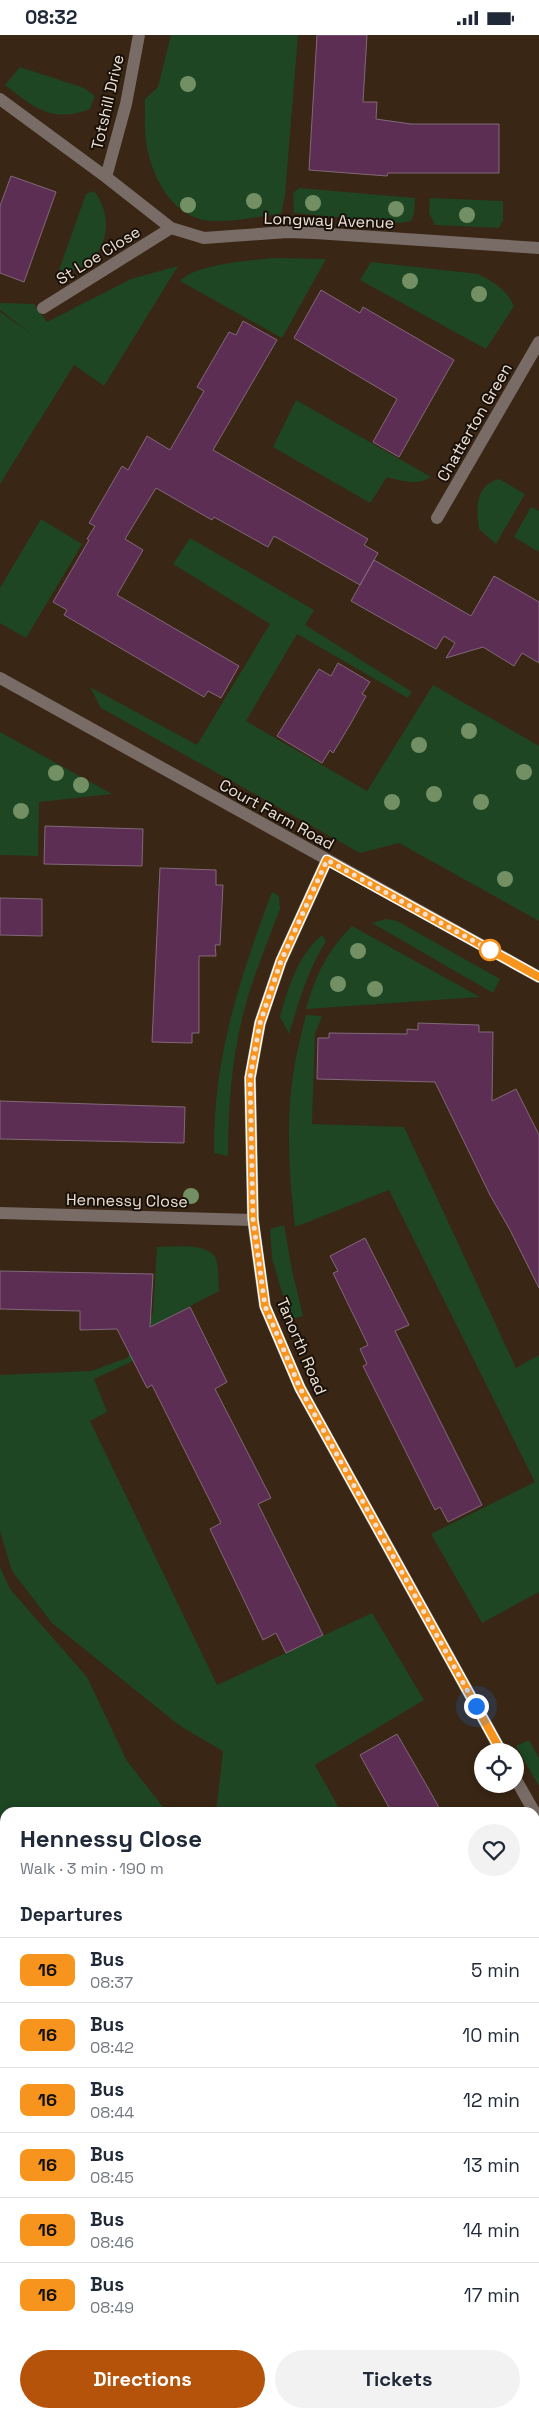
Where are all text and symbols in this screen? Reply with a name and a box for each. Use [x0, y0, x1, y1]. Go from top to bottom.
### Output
text: 08:32 [25, 5, 77, 30]
street label: Totshill Drive [86, 52, 129, 152]
street label: Longway Avenue [263, 208, 395, 233]
street label: St Loe Close [52, 221, 144, 290]
street label: Chatterton Green [432, 359, 517, 485]
street label: Court Farm Road [216, 774, 338, 855]
unlabelled marker [479, 939, 501, 961]
street label: Hennessy Close [66, 1189, 188, 1212]
street label: Tanorth Road [272, 1294, 331, 1398]
your location [464, 1694, 489, 1719]
map controls [474, 1743, 524, 1793]
button: locate [474, 1743, 524, 1793]
text: Hennessy Close [20, 1823, 202, 1854]
button: heart [468, 1824, 520, 1876]
text: Walk · 3 min · 190 m [20, 1858, 164, 1879]
text: Departures [20, 1902, 123, 1927]
text: Bus [90, 1947, 124, 1972]
text: 16 [38, 1958, 57, 1981]
text: 5 min [471, 1958, 520, 1983]
text: 08:37 [90, 1972, 133, 1993]
text: Bus [90, 2012, 124, 2037]
text: 16 [38, 2023, 57, 2046]
text: 10 min [462, 2023, 520, 2048]
text: 08:42 [90, 2037, 134, 2058]
text: Bus [90, 2077, 124, 2102]
text: 16 [38, 2088, 57, 2111]
text: 12 min [463, 2088, 520, 2113]
text: 08:44 [90, 2102, 134, 2123]
text: Bus [90, 2142, 124, 2167]
text: 16 [38, 2153, 57, 2176]
text: 13 min [463, 2153, 520, 2178]
text: 08:45 [90, 2167, 134, 2188]
text: Bus [90, 2207, 124, 2232]
text: 16 [38, 2218, 57, 2241]
text: 14 min [463, 2218, 520, 2243]
text: 08:46 [90, 2232, 134, 2253]
text: Bus [90, 2272, 124, 2297]
text: 16 [38, 2283, 57, 2306]
text: 17 min [464, 2283, 520, 2308]
text: 08:49 [90, 2297, 134, 2318]
button: Directions [20, 2350, 265, 2408]
button: Tickets [275, 2350, 520, 2408]

